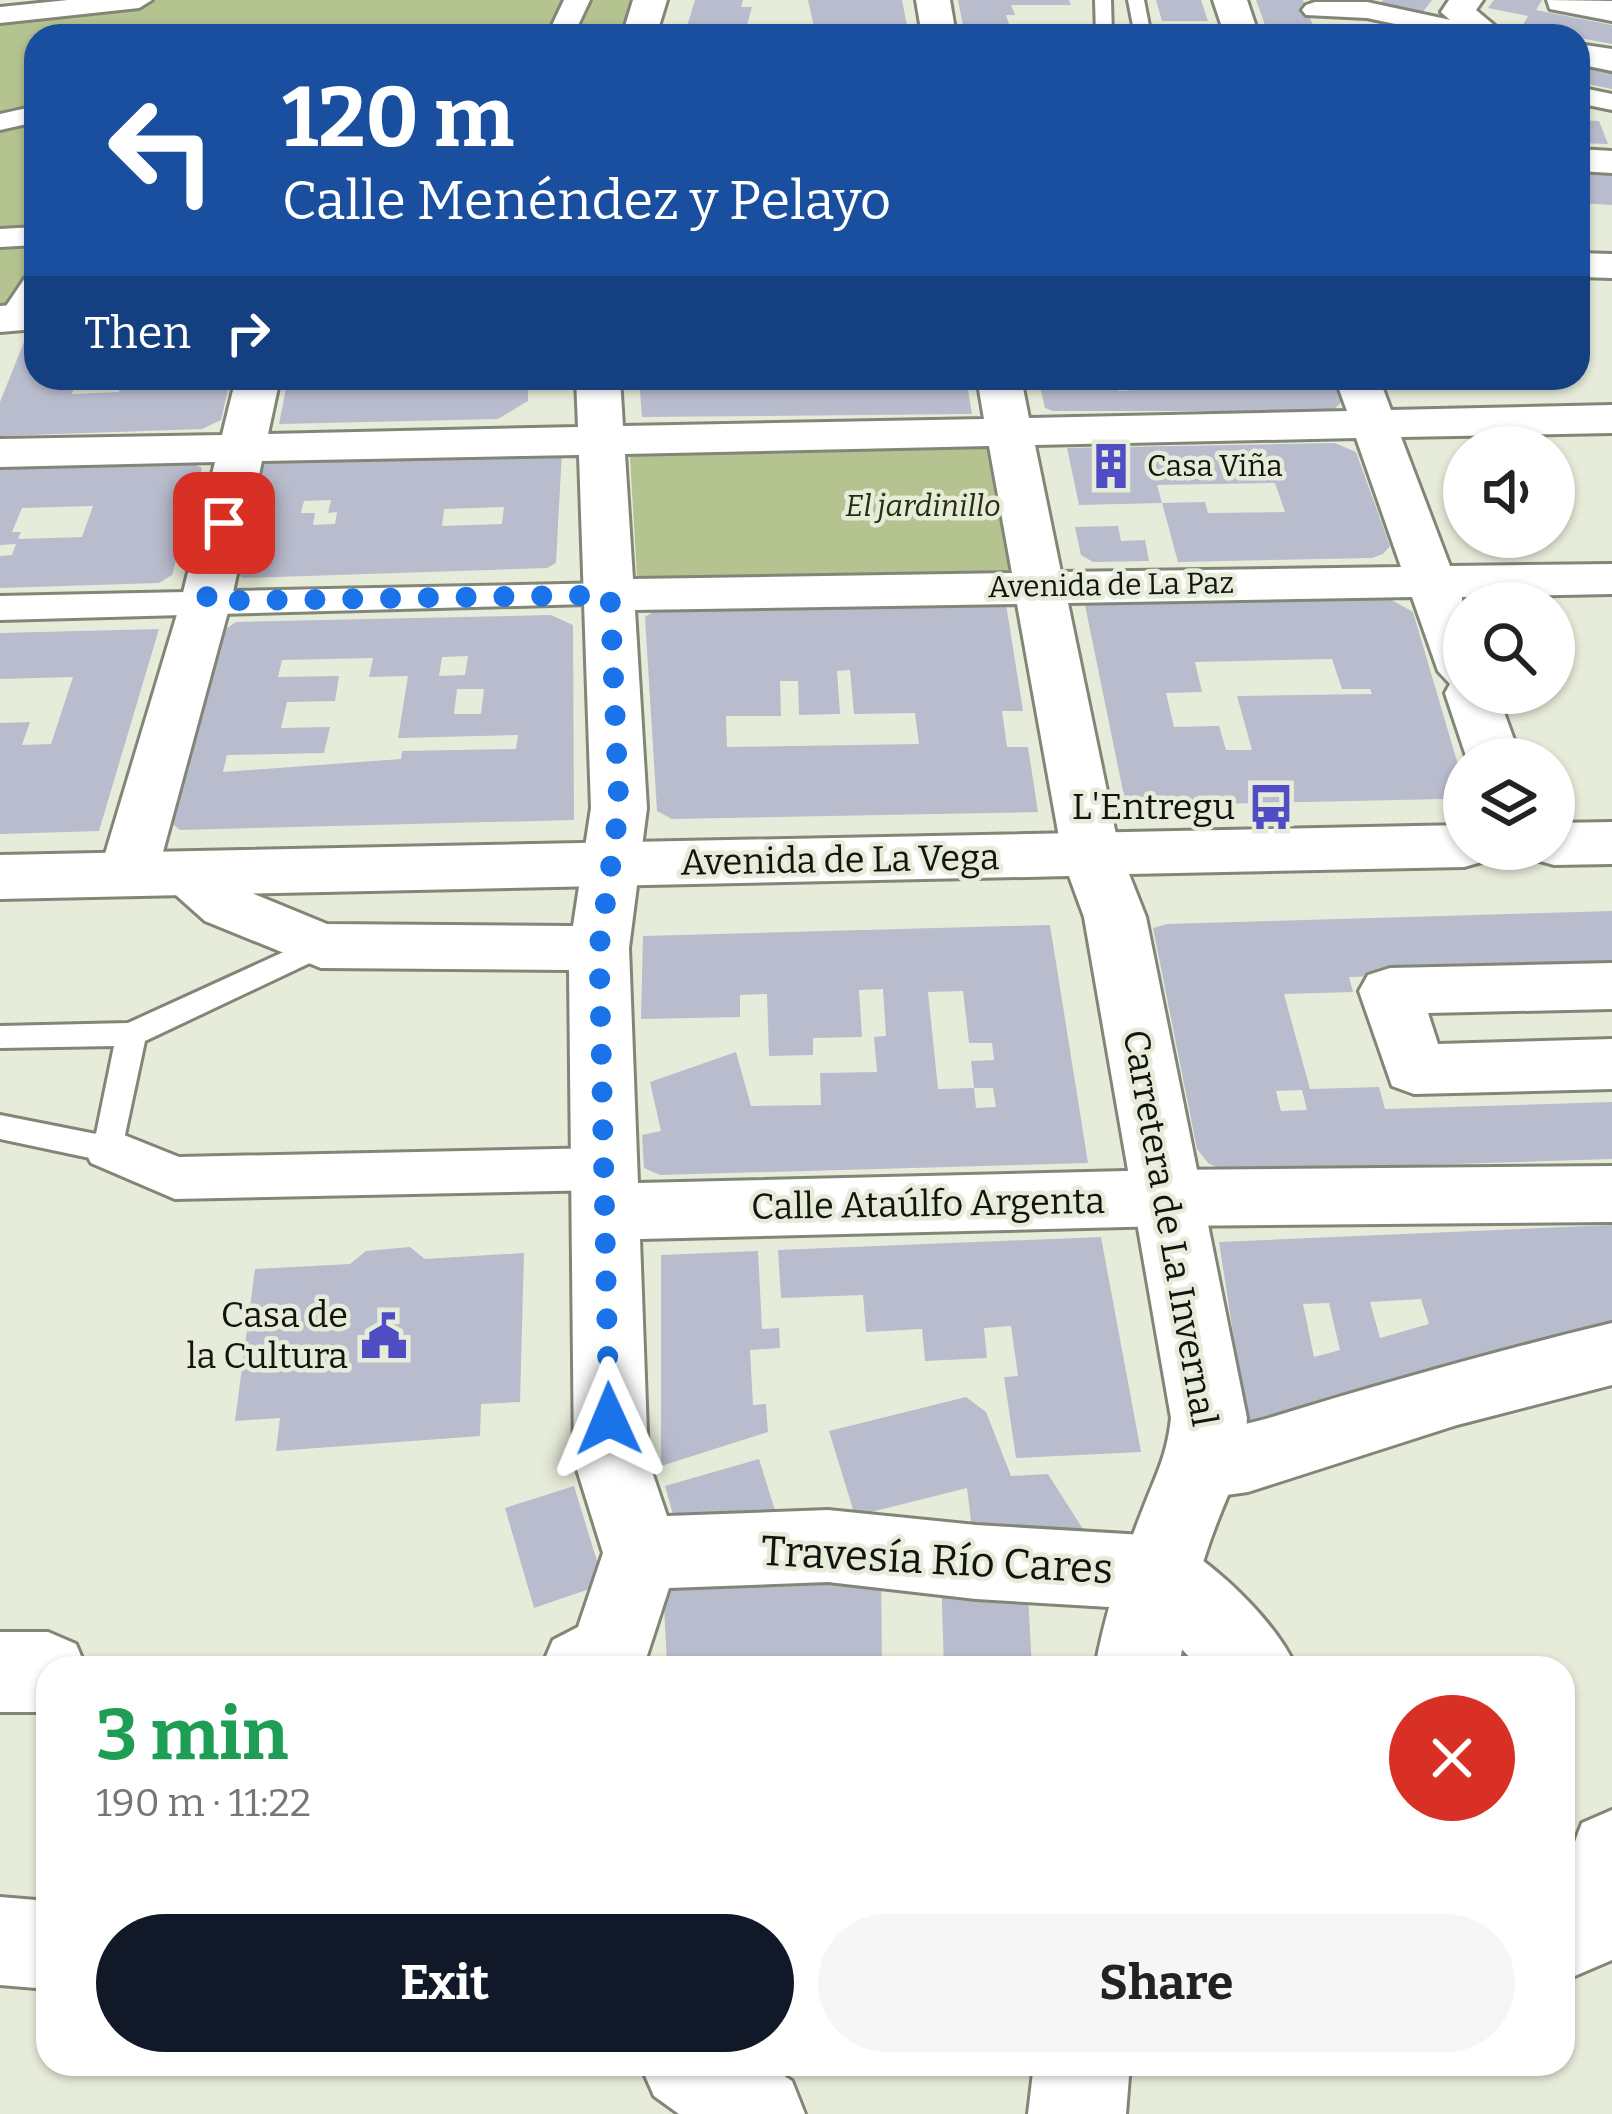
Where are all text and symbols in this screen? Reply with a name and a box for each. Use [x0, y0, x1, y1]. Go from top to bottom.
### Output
text: 120 m [282, 67, 514, 168]
icon: left [84, 72, 240, 228]
text: Calle Menéndez y Pelayo [282, 169, 891, 233]
icon: right [215, 300, 281, 366]
text: Then [84, 306, 191, 360]
map controls [1443, 426, 1575, 870]
button: sound [1443, 426, 1575, 558]
building icon: Casa Viña [1086, 441, 1136, 491]
place label: Casa Viña [1147, 448, 1283, 484]
pin [173, 472, 275, 574]
park label: El jardinillo [845, 488, 1001, 524]
icon: arrive [191, 490, 257, 556]
street label: Avenida de La Paz [988, 565, 1234, 605]
button: search [1443, 582, 1575, 714]
button: layers [1443, 738, 1575, 870]
bus stop icon: L'Entregu [1246, 782, 1296, 832]
place label: L'Entregu [1072, 785, 1235, 829]
street label: Avenida de La Vega [680, 835, 1000, 885]
street label: Carretera de La Invernal [1113, 1026, 1227, 1430]
street label: Calle Ataúlfo Argenta [751, 1179, 1106, 1229]
place label: Casa de la Cultura [187, 1293, 348, 1378]
public building icon: Casa de la Cultura [359, 1311, 409, 1361]
position arrow [546, 1356, 672, 1482]
street label: Travesía Río Cares [760, 1526, 1114, 1594]
text: 3 min [96, 1692, 288, 1778]
button: close [1389, 1695, 1515, 1821]
text: 190 m · 11:22 [96, 1780, 311, 1826]
button: Exit [96, 1914, 794, 2052]
button: Share [818, 1914, 1515, 2052]

